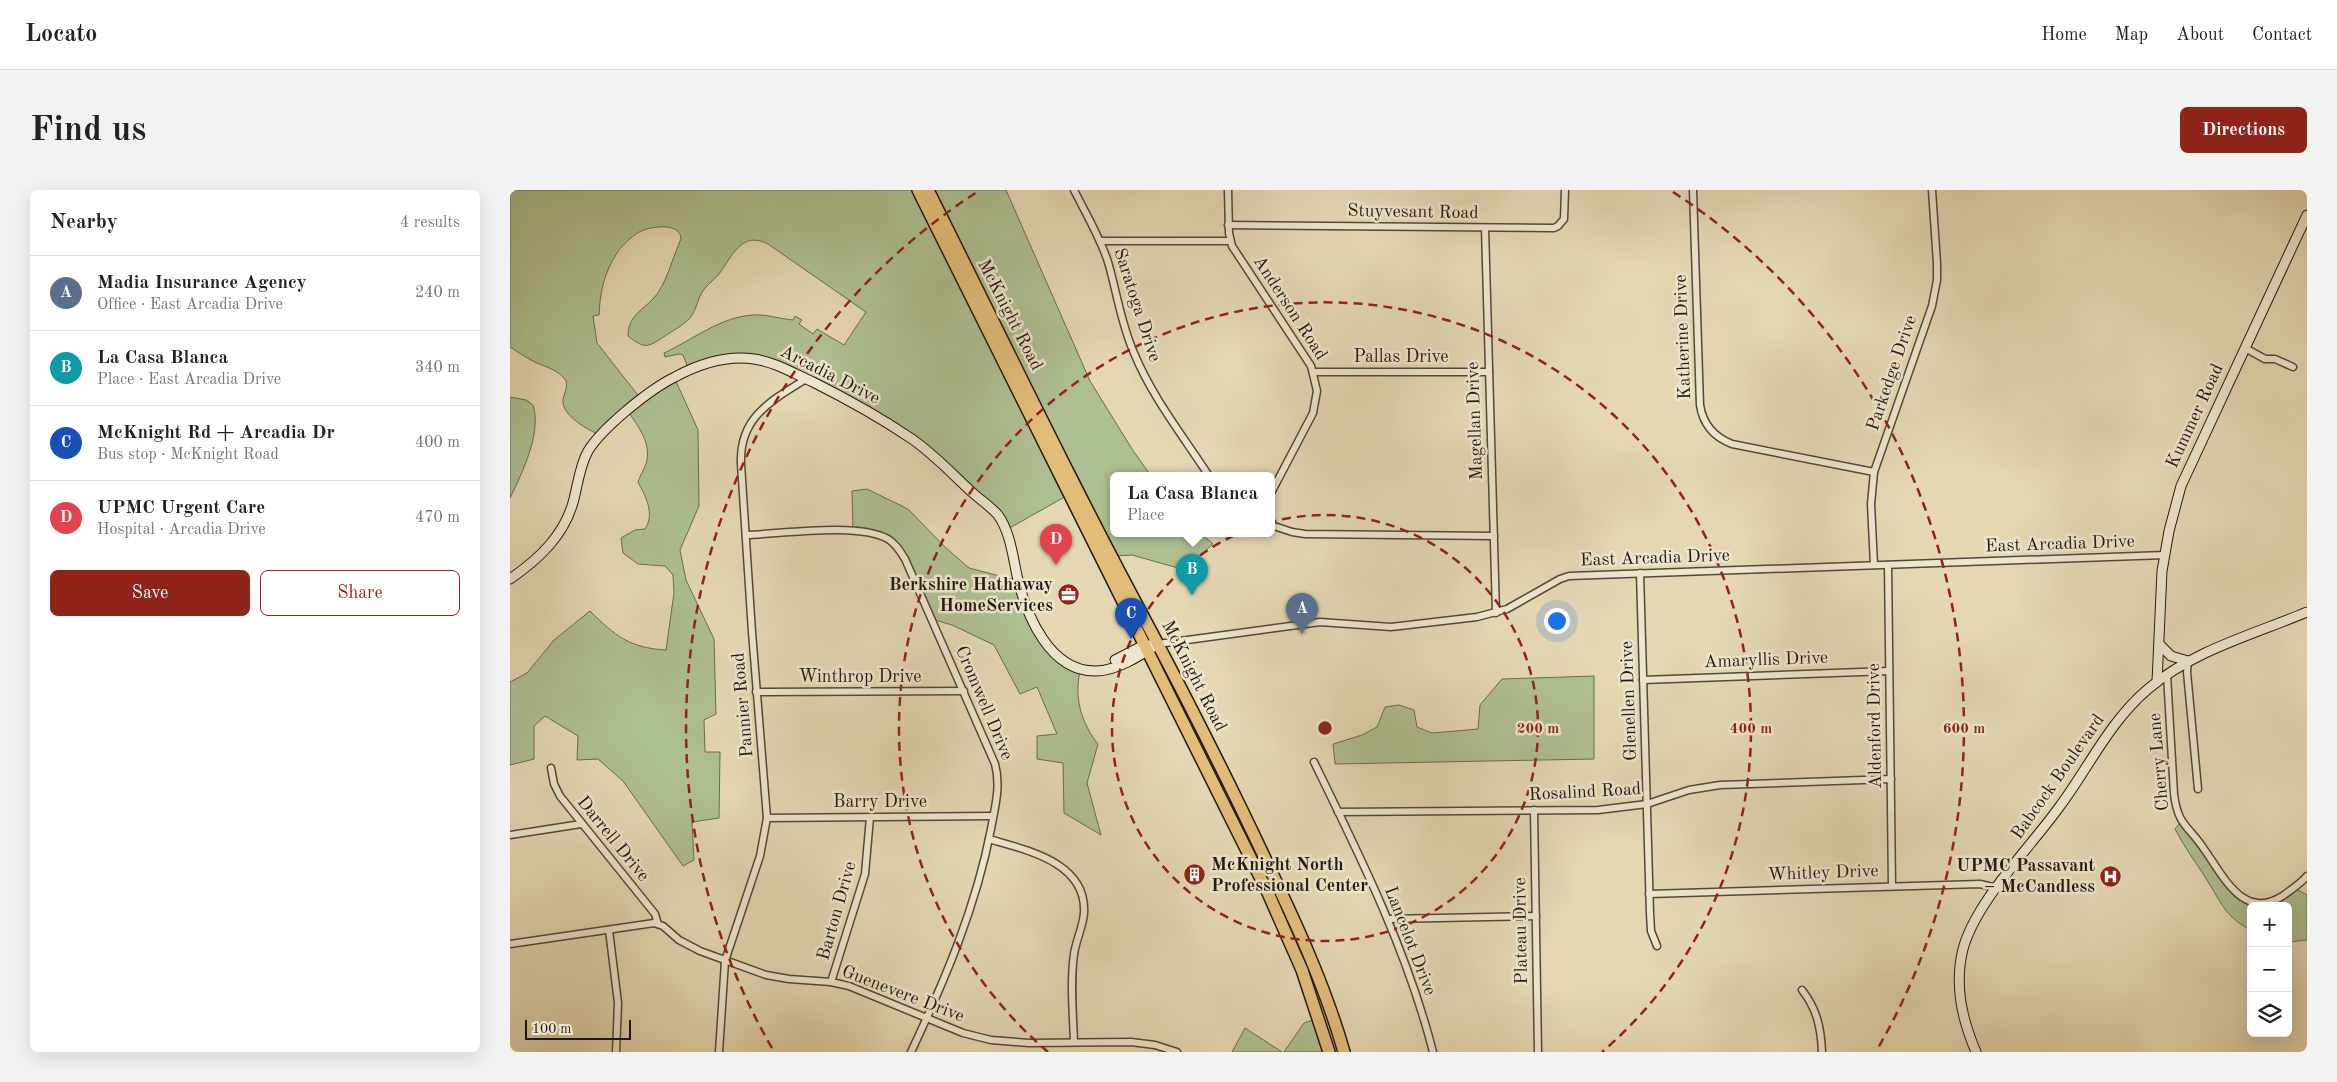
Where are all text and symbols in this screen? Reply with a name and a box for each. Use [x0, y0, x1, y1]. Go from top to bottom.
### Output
text: Locato [25, 23, 97, 47]
text: Home [2041, 26, 2087, 44]
text: Map [2115, 26, 2148, 44]
text: About [2176, 26, 2224, 44]
text: Contact [2252, 26, 2312, 44]
button: Directions [2180, 107, 2307, 153]
text: Find us [30, 113, 146, 148]
street label: Stuyvesant Road [1347, 202, 1479, 222]
text: Nearby [50, 212, 118, 233]
text: 4 results [400, 215, 460, 231]
street label: Saratoga Drive [1110, 246, 1164, 364]
street label: Anderson Road [1250, 253, 1330, 363]
street label: McKnight Road [974, 257, 1046, 373]
text: Madia Insurance Agency [97, 274, 307, 293]
street label: Katherine Drive [1672, 274, 1694, 400]
text: A [60, 285, 72, 301]
text: 240 m [415, 285, 460, 301]
text: Office · East Arcadia Drive [97, 297, 283, 313]
street label: Parkedge Drive [1864, 313, 1920, 433]
street label: Arcadia Drive [777, 342, 883, 408]
street label: Pallas Drive [1353, 348, 1449, 366]
text: La Casa Blanca [97, 349, 228, 368]
text: B [60, 360, 72, 376]
text: 340 m [415, 360, 460, 376]
street label: Magellan Drive [1464, 361, 1486, 481]
street label: Kummer Road [2163, 361, 2227, 471]
text: Place · East Arcadia Drive [97, 372, 281, 388]
text: McKnight Rd + Arcadia Dr [97, 424, 335, 443]
text: C [61, 435, 71, 451]
text: 400 m [415, 435, 460, 451]
text: Bus stop · McKnight Road [97, 447, 279, 463]
popup [1110, 472, 1275, 537]
text: La Casa Blanca [1127, 485, 1258, 504]
text: UPMC Urgent Care [97, 499, 265, 518]
text: Place [1127, 508, 1164, 524]
text: D [60, 510, 72, 526]
text: 470 m [415, 510, 460, 526]
text: Hospital · Arcadia Drive [97, 522, 266, 538]
pin: D [1040, 524, 1072, 565]
street label: East Arcadia Drive [1985, 532, 2135, 556]
street label: East Arcadia Drive [1580, 546, 1730, 570]
pin: B [1176, 554, 1208, 595]
button: Save [50, 570, 250, 616]
button: Share [260, 570, 460, 616]
place label: Berkshire Hathaway HomeServices [889, 576, 1053, 615]
office icon: Berkshire Hathaway HomeServices [1057, 583, 1081, 607]
pin: A [1286, 593, 1318, 634]
pin: C [1115, 598, 1147, 639]
your location [1544, 608, 1570, 634]
street label: McKnight Road [1158, 618, 1230, 734]
street label: Glenellen Drive [1618, 641, 1640, 761]
street label: Cromwell Drive [952, 643, 1016, 763]
street label: Amaryllis Drive [1703, 649, 1829, 671]
street label: Pannier Road [729, 652, 757, 758]
street label: Aldenford Drive [1865, 663, 1885, 789]
street label: Winthrop Drive [798, 668, 922, 686]
street label: Babcock Boulevard [2008, 711, 2108, 843]
street label: Cherry Lane [2146, 712, 2172, 812]
centre of rings [1316, 719, 1334, 737]
text: 200 m [1517, 722, 1559, 737]
text: 400 m [1730, 722, 1772, 737]
text: 600 m [1943, 722, 1985, 737]
street label: Rosalind Road [1528, 780, 1642, 804]
street label: Darrell Drive [573, 793, 653, 885]
street label: Barry Drive [833, 793, 927, 811]
place label: McKnight North Professional Center [1211, 856, 1368, 895]
place label: UPMC Passavant – McCandless [1956, 857, 2095, 896]
street label: Barton Drive [814, 860, 860, 962]
street label: Whitley Drive [1767, 862, 1879, 884]
building icon: McKnight North Professional Center [1183, 863, 1207, 887]
hospital icon: UPMC Passavant – McCandless [2099, 864, 2123, 888]
street label: Plateau Drive [1511, 877, 1531, 985]
street label: Lancelot Drive [1381, 884, 1439, 998]
map controls [2247, 902, 2292, 1037]
button: + [2247, 902, 2292, 947]
button: − [2247, 947, 2292, 992]
street label: Guenevere Drive [839, 962, 967, 1026]
button: layers [2247, 992, 2292, 1037]
scale bar [525, 1017, 631, 1040]
text: 100 m [532, 1022, 571, 1036]

